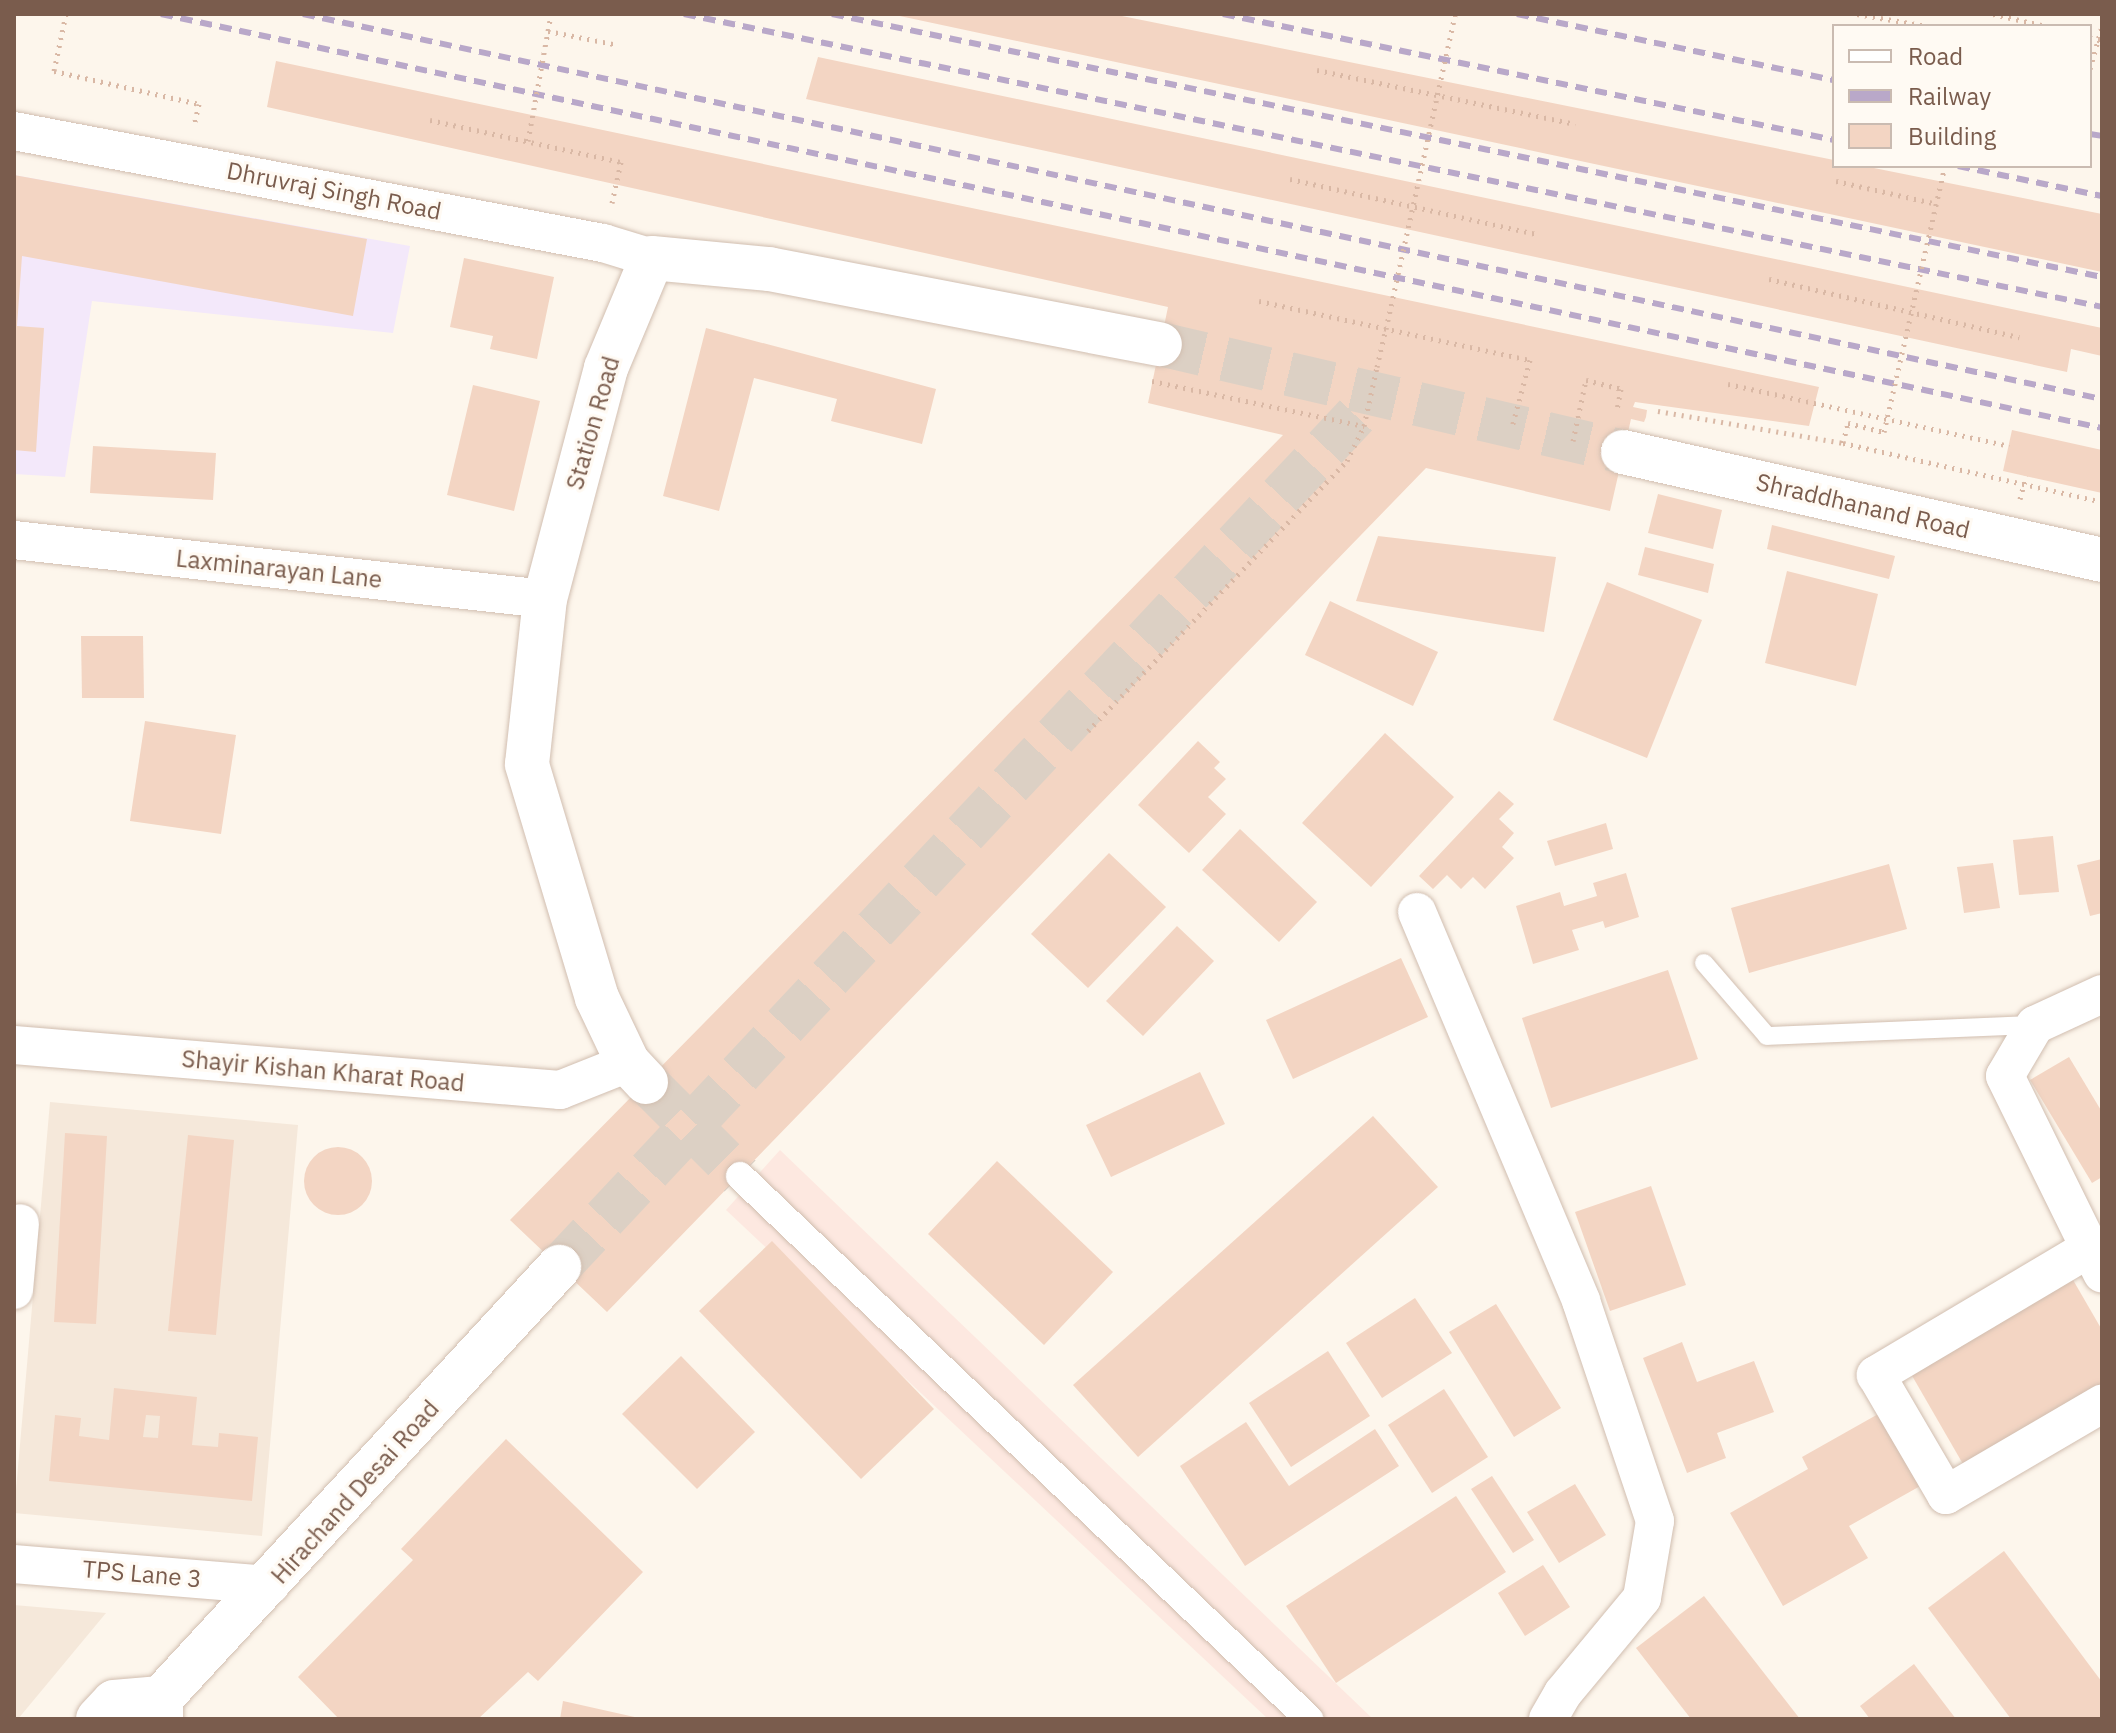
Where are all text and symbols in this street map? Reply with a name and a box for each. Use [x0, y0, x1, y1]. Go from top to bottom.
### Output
legend [1832, 24, 2092, 168]
text: Road [1908, 40, 1963, 72]
text: Railway [1908, 80, 1991, 112]
text: Building [1908, 120, 1996, 152]
street label: Dhruvraj Singh Road [224, 156, 444, 226]
street label: Station Road [560, 353, 626, 493]
street label: Shraddhanand Road [1753, 467, 1973, 545]
street label: Laxminarayan Lane [174, 544, 384, 594]
street label: Shayir Kishan Kharat Road [180, 1044, 466, 1098]
street label: Hirachand Desai Road [265, 1394, 445, 1590]
street label: TPS Lane 3 [81, 1554, 203, 1594]

